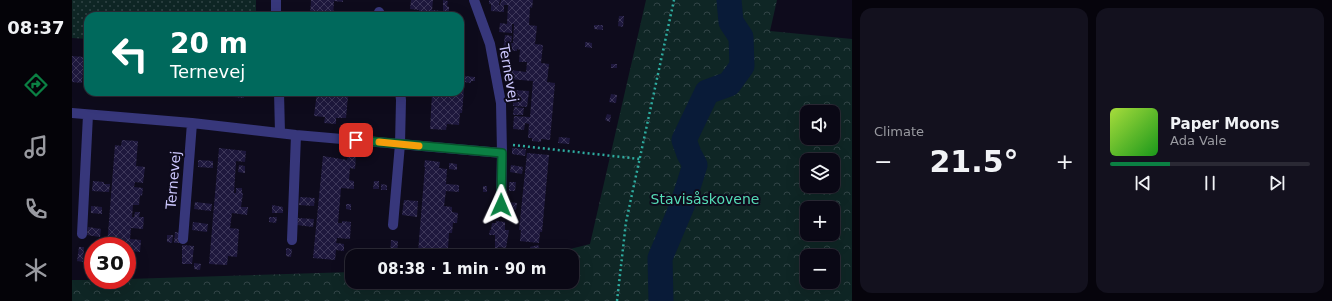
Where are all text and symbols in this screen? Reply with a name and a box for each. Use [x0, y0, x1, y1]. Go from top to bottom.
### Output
text: 08:37 [7, 17, 65, 38]
text: 20 m [170, 27, 248, 60]
icon: left [104, 28, 156, 80]
street label: Ternevej [496, 42, 522, 103]
text: Ternevej [170, 61, 245, 82]
icon: directions [22, 71, 50, 99]
map controls [800, 105, 840, 289]
button: sound [800, 105, 840, 145]
text: Paper Moons [1170, 115, 1279, 133]
pin [339, 123, 373, 157]
text: Climate [874, 124, 924, 139]
icon: arrive [345, 129, 367, 151]
icon: music [22, 133, 50, 161]
text: Ada Vale [1170, 133, 1226, 148]
text: 21.5° [929, 144, 1019, 179]
text: − [874, 149, 892, 174]
text: + [1056, 149, 1074, 174]
street label: Ternevej [162, 150, 184, 211]
button: layers [800, 153, 840, 193]
icon: previous [1132, 172, 1154, 194]
icon: pause [1199, 172, 1221, 194]
icon: next [1266, 172, 1288, 194]
position arrow [480, 184, 522, 226]
park label: Stavisåskovene [651, 191, 759, 207]
icon: phone [22, 195, 50, 223]
button: + [800, 201, 840, 241]
speed limit sign: 30 [84, 237, 136, 289]
button: − [800, 249, 840, 289]
icon: climate [22, 256, 50, 284]
text: 08:38 · 1 min · 90 m [378, 260, 546, 278]

